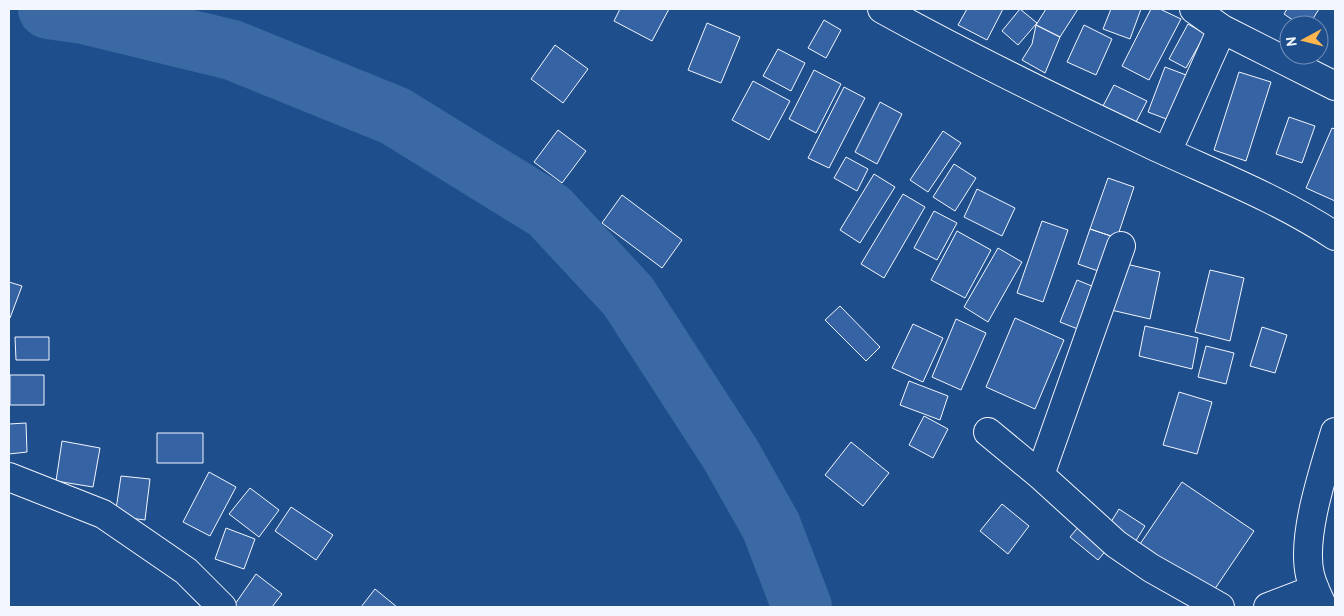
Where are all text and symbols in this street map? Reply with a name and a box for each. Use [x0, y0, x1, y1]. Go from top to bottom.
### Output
north arrow [1279, 15, 1329, 65]
text: N [1284, 35, 1302, 47]

